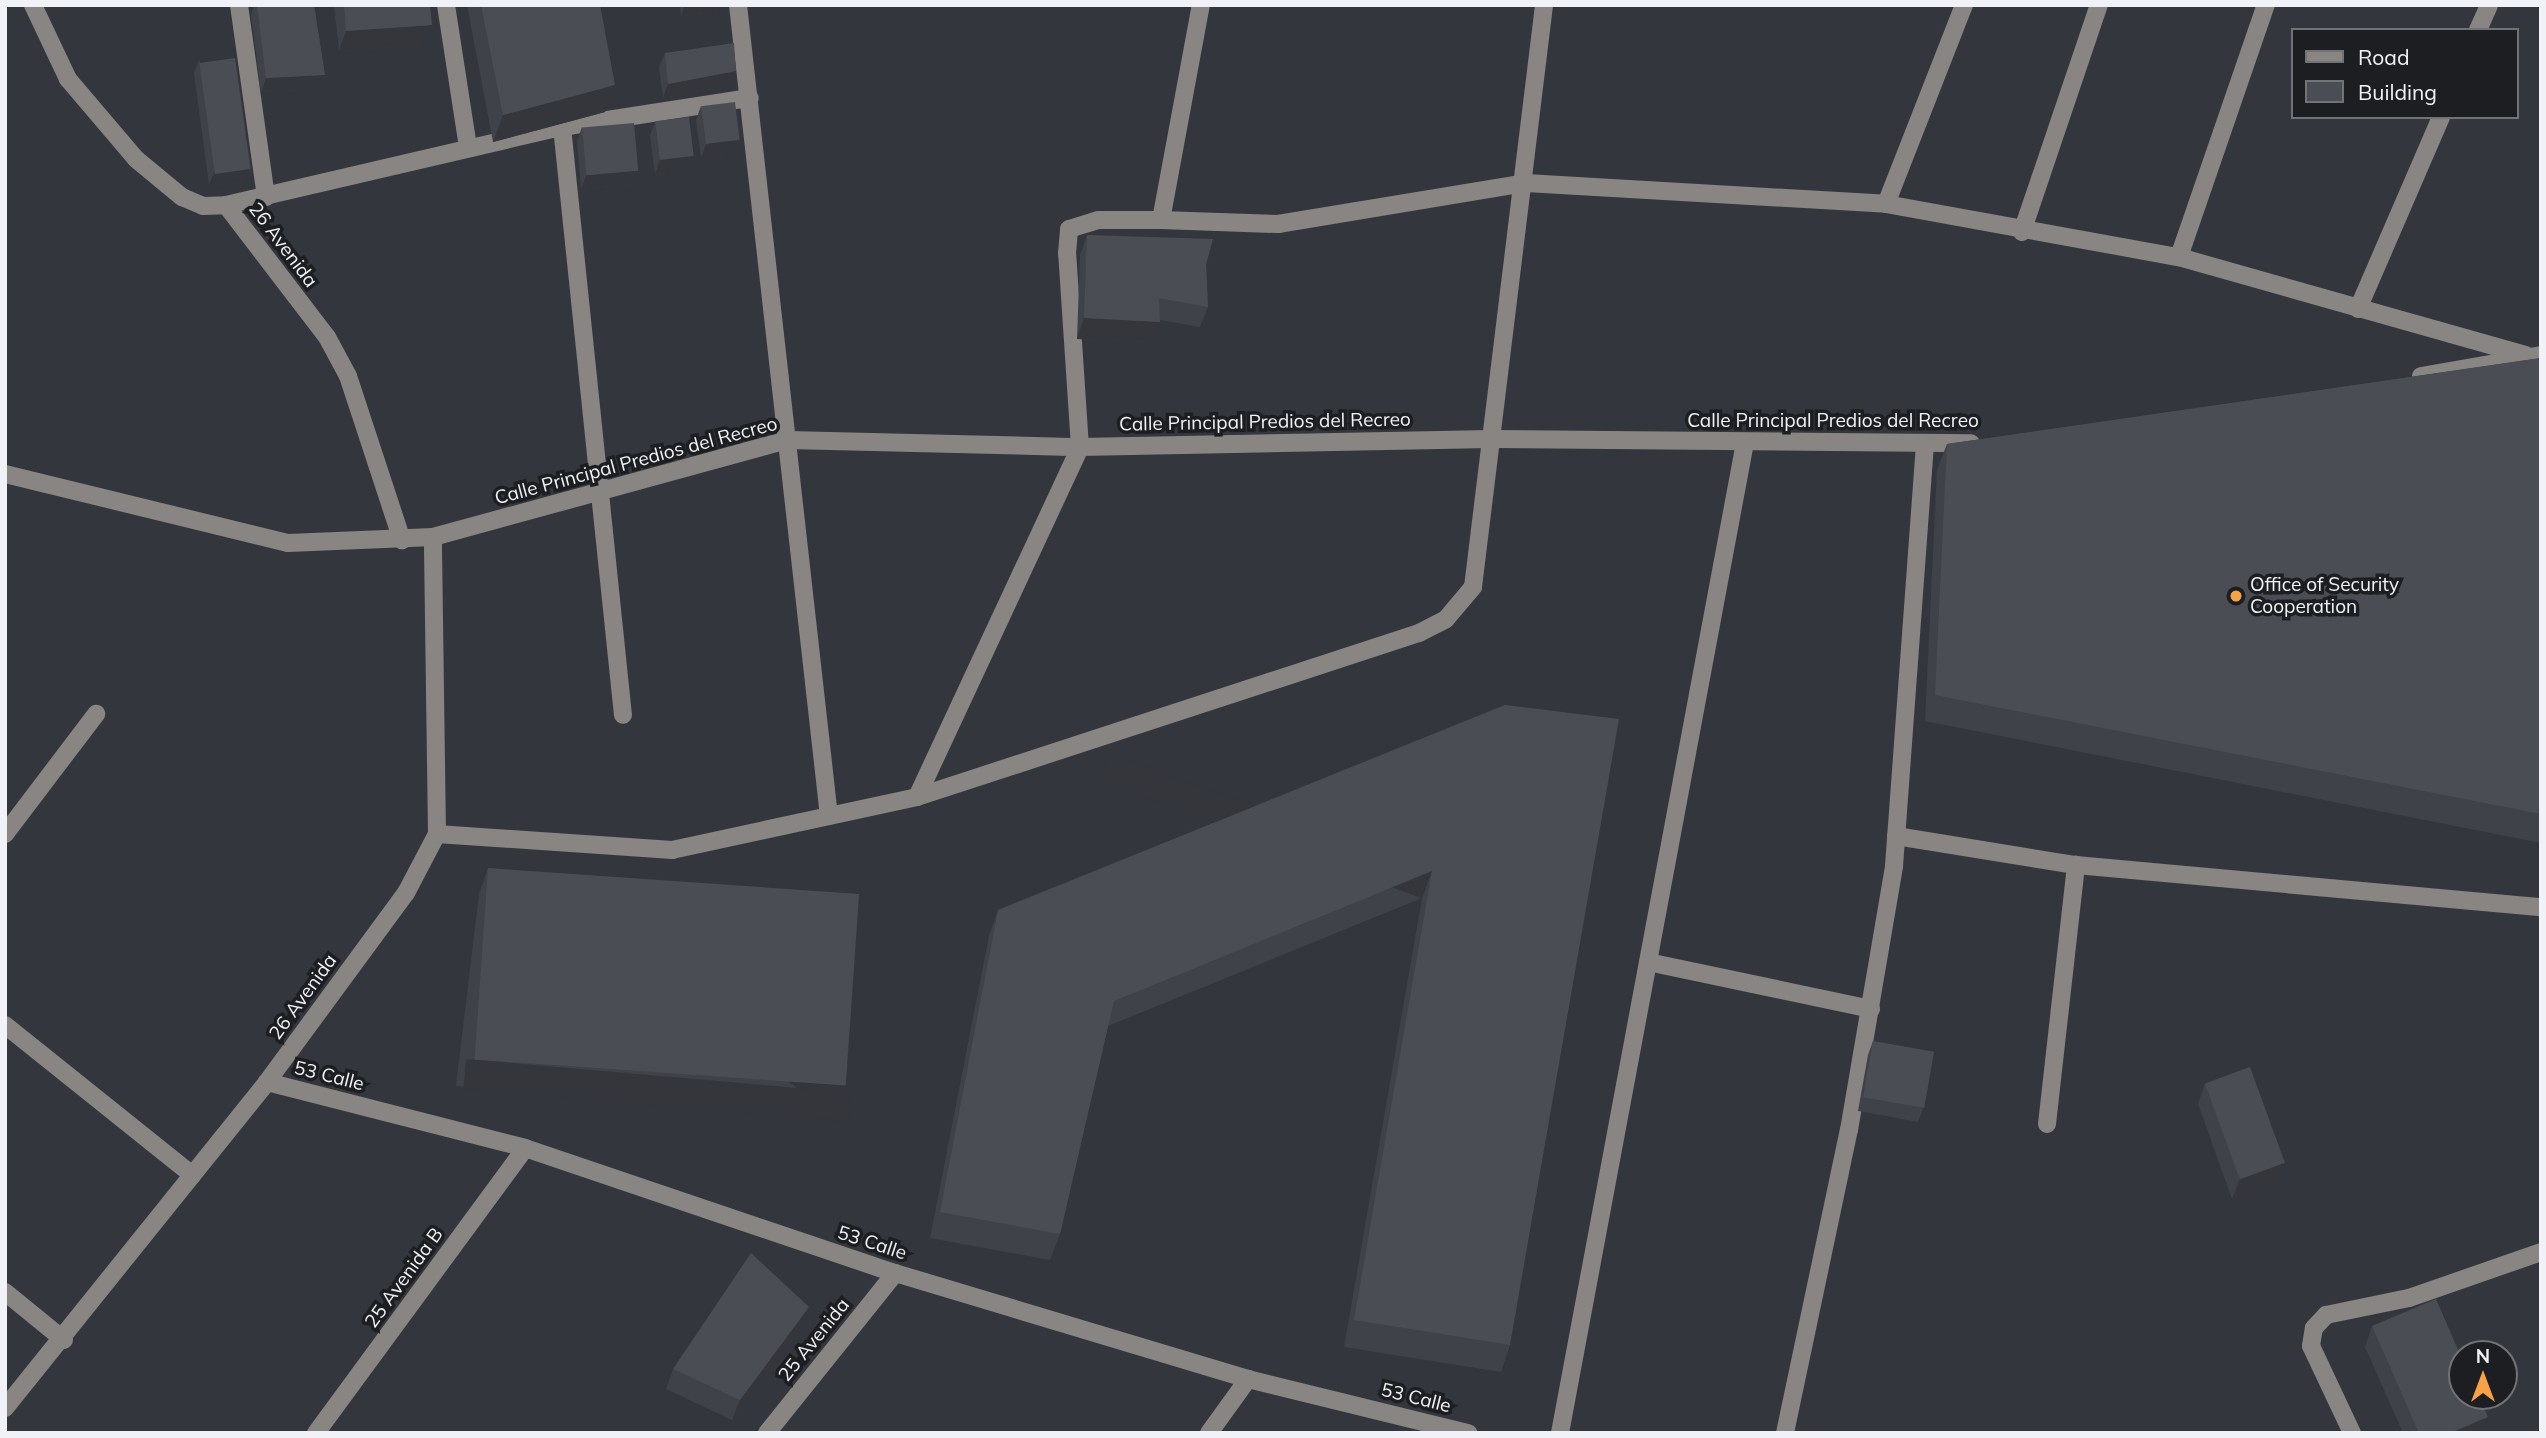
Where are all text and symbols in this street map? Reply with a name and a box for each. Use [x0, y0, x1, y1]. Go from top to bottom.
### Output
legend [2290, 28, 2518, 119]
text: Road [2358, 44, 2409, 70]
text: Building [2358, 79, 2437, 105]
street label: 26 Avenida [244, 198, 322, 292]
street label: Calle Principal Predios del Recreo [1119, 408, 1411, 436]
street label: Calle Principal Predios del Recreo [1687, 410, 1979, 432]
street label: Calle Principal Predios del Recreo [492, 412, 780, 510]
place label: Office of Security Cooperation [2250, 574, 2399, 618]
marker: Office of Security Cooperation [2228, 588, 2244, 604]
street label: 26 Avenida [264, 950, 342, 1044]
street label: 53 Calle [292, 1056, 366, 1096]
street label: 53 Calle [835, 1221, 909, 1265]
street label: 25 Avenida B [360, 1224, 448, 1332]
street label: 25 Avenida [774, 1294, 854, 1386]
north arrow [2448, 1340, 2518, 1410]
text: N [2476, 1344, 2490, 1368]
street label: 53 Calle [1379, 1378, 1453, 1418]

